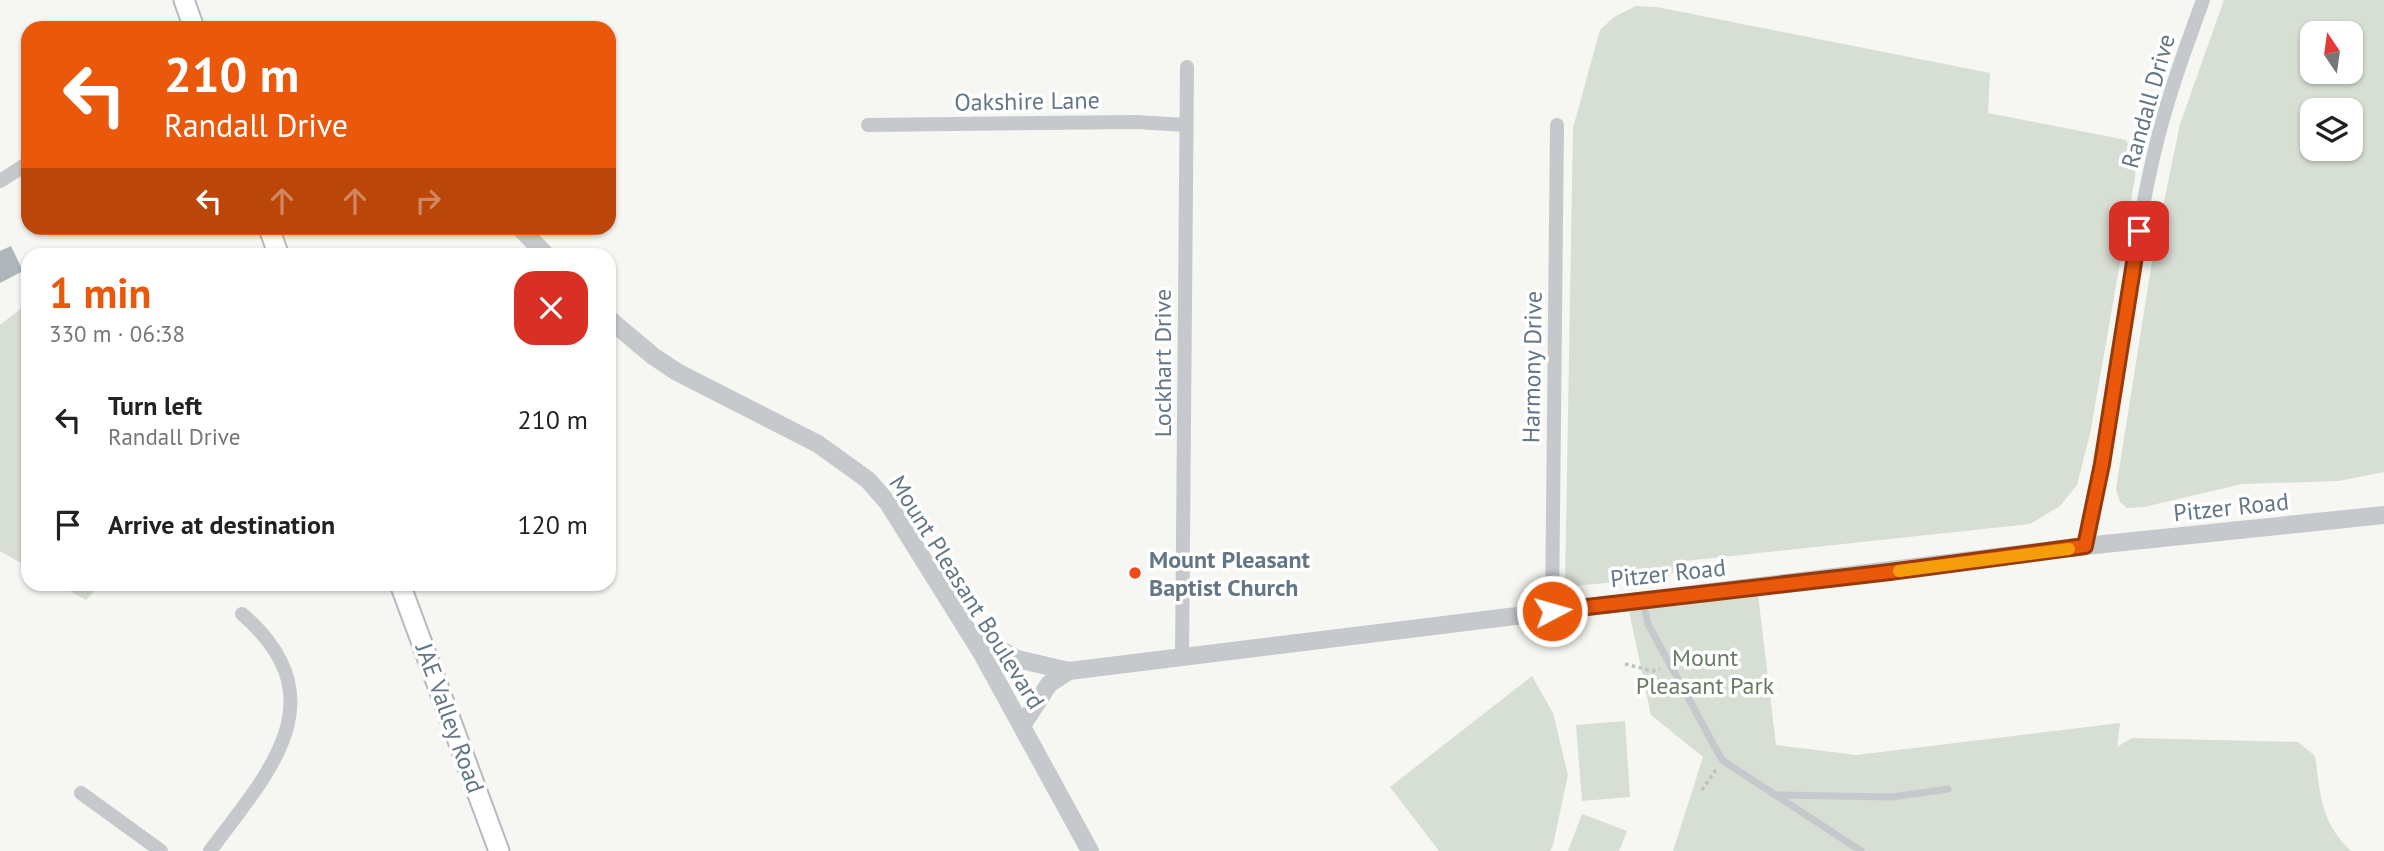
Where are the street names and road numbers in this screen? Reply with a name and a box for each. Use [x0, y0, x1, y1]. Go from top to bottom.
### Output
street label: Randall Drive [2114, 30, 2182, 172]
street label: Oakshire Lane [954, 84, 1100, 118]
street label: Lockhart Drive [1147, 289, 1178, 437]
street label: Harmony Drive [1515, 291, 1549, 443]
street label: Mount Pleasant Boulevard [882, 469, 1052, 715]
street label: Pitzer Road [2172, 486, 2290, 528]
street label: Pitzer Road [1609, 552, 1727, 594]
street label: JAE Valley Road [408, 638, 491, 797]

